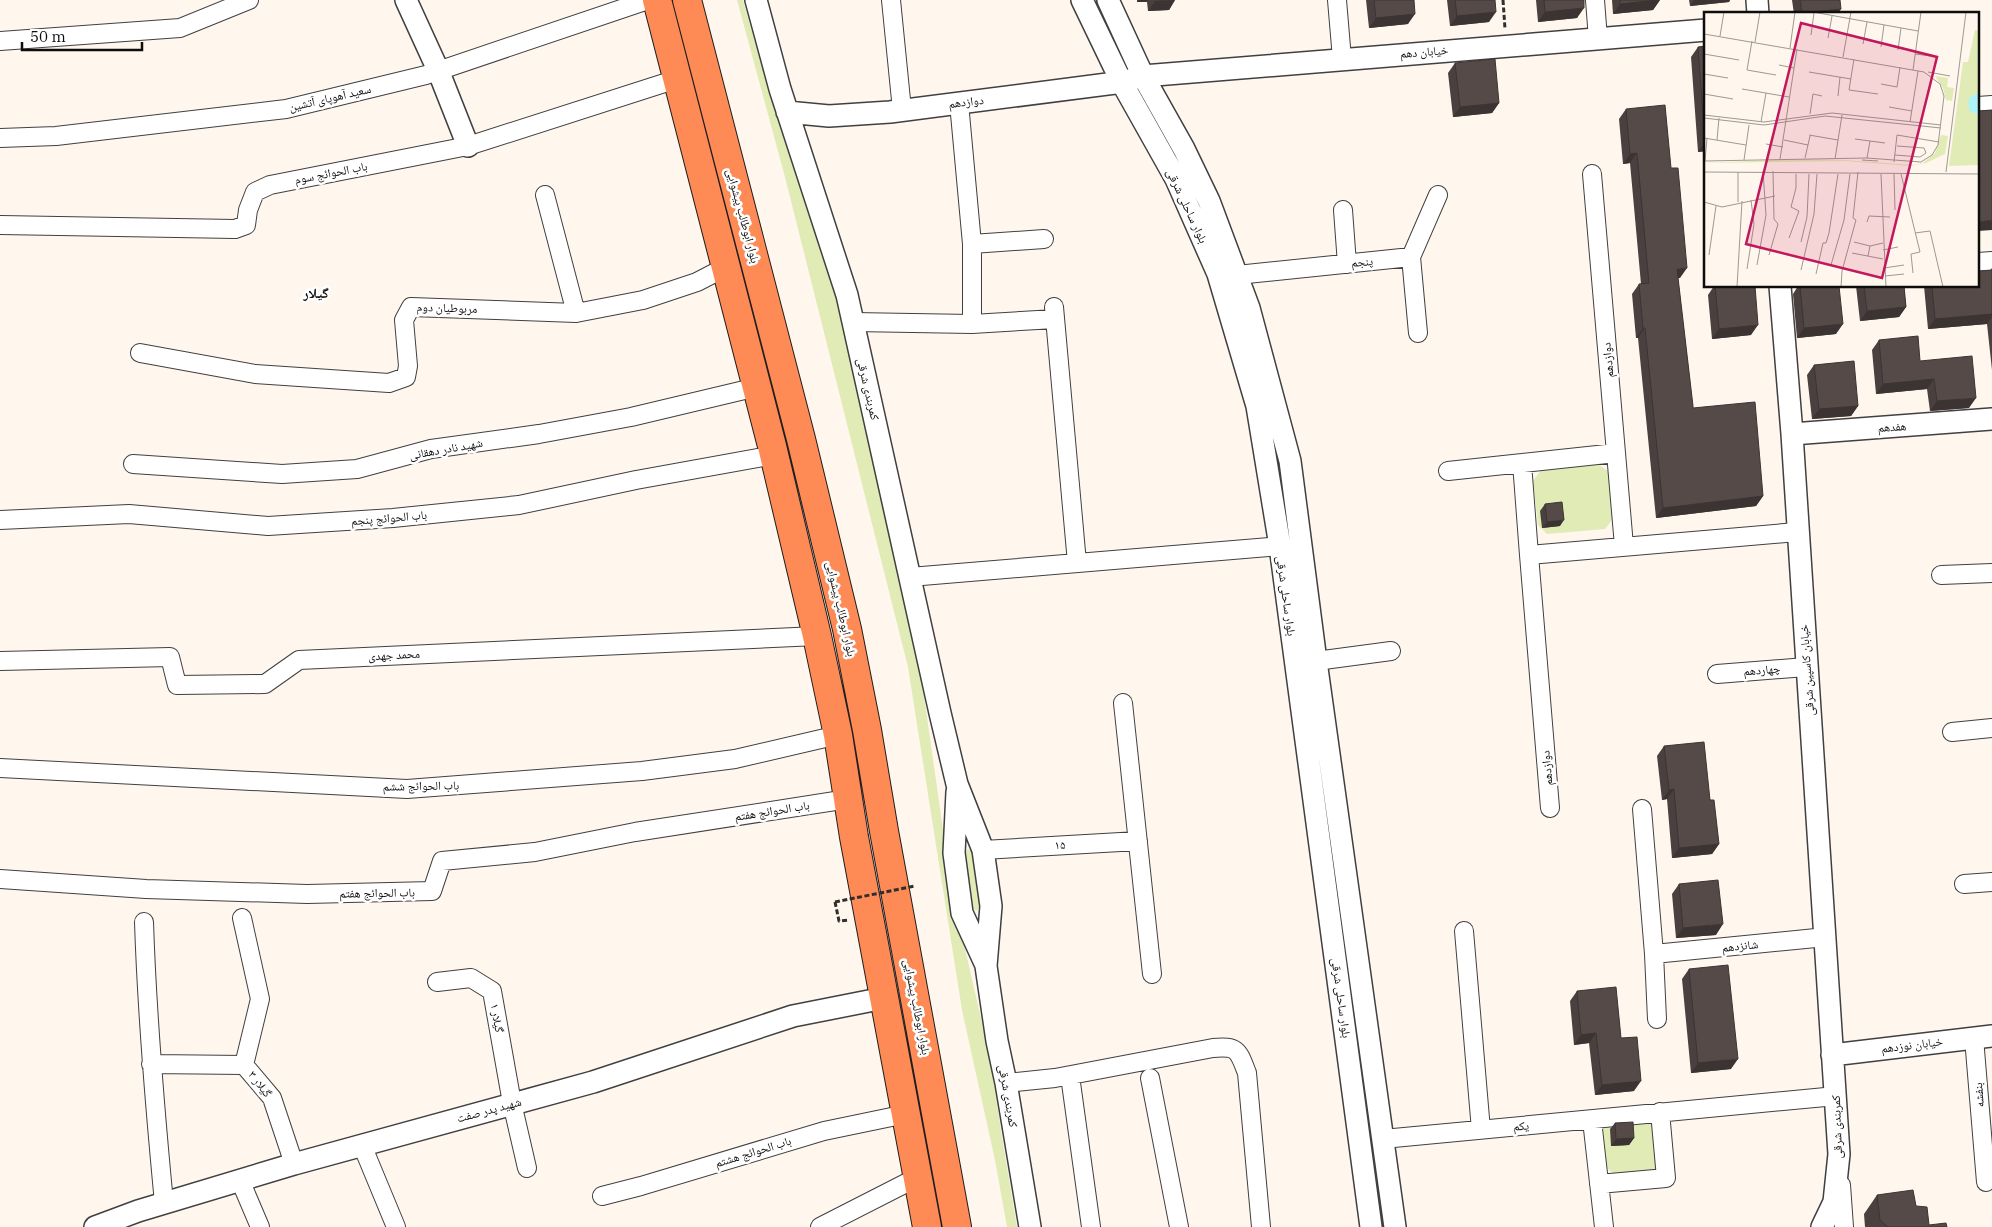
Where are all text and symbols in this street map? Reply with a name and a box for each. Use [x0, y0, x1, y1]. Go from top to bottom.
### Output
inset map [1704, 12, 1980, 288]
scale bar [22, 20, 142, 52]
text: 50 m [30, 27, 66, 46]
street label: خیابان دهم [1399, 42, 1449, 62]
street label: سعید آهوپای آتشین [287, 81, 373, 114]
street label: دوازدهم [947, 92, 985, 112]
street label: باب الحوائج سوم [293, 158, 369, 188]
street label: بلوار ساحلی شرقی [1163, 166, 1211, 246]
street label: بلوار ابوطالب پیشوایی [723, 167, 763, 265]
street label: پنجم [1350, 253, 1374, 271]
district label: گیلار [302, 284, 329, 302]
street label: مربوطیان دوم [416, 299, 478, 317]
street label: دوازدهم [1598, 342, 1618, 378]
street label: کمربندی شرقی [854, 356, 883, 422]
street label: هفدهم [1877, 418, 1907, 436]
street label: شهید نادر دهقانی [408, 435, 484, 463]
street label: باب الحوائج پنجم [350, 507, 428, 529]
street label: بلوار ساحلی شرقی [1273, 555, 1300, 637]
street label: بلوار ابوطالب پیشوایی [823, 560, 860, 658]
street label: خیابان کاسپین شرقی [1796, 623, 1818, 716]
street label: محمد جهدی [368, 646, 420, 663]
street label: چهاردهم [1743, 660, 1782, 680]
street label: دوازدهم [1537, 750, 1557, 786]
street label: باب الحوائج ششم [383, 777, 459, 795]
street label: باب الحوائج هفتم [733, 797, 811, 825]
street label: ۱۵ [1054, 837, 1066, 852]
street label: باب الحوائج هفتم [339, 884, 415, 902]
street label: شانزدهم [1721, 936, 1759, 956]
street label: بلوار ساحلی شرقی [1328, 957, 1355, 1039]
street label: بلوار ابوطالب پیشوایی [900, 958, 934, 1056]
street label: گیلار ۱ [487, 1002, 507, 1034]
street label: خیابان نوزدهم [1880, 1033, 1944, 1057]
street label: کمربندی شرقی [995, 1063, 1021, 1129]
street label: گیلار ۳ [245, 1067, 275, 1100]
street label: بنفشه [1970, 1082, 1987, 1108]
street label: شهید پدر صفت [455, 1094, 523, 1126]
street label: کمربندی شرقی [1828, 1095, 1845, 1159]
street label: یکم [1512, 1117, 1530, 1135]
street label: باب الحوائج هشتم [713, 1133, 793, 1171]

